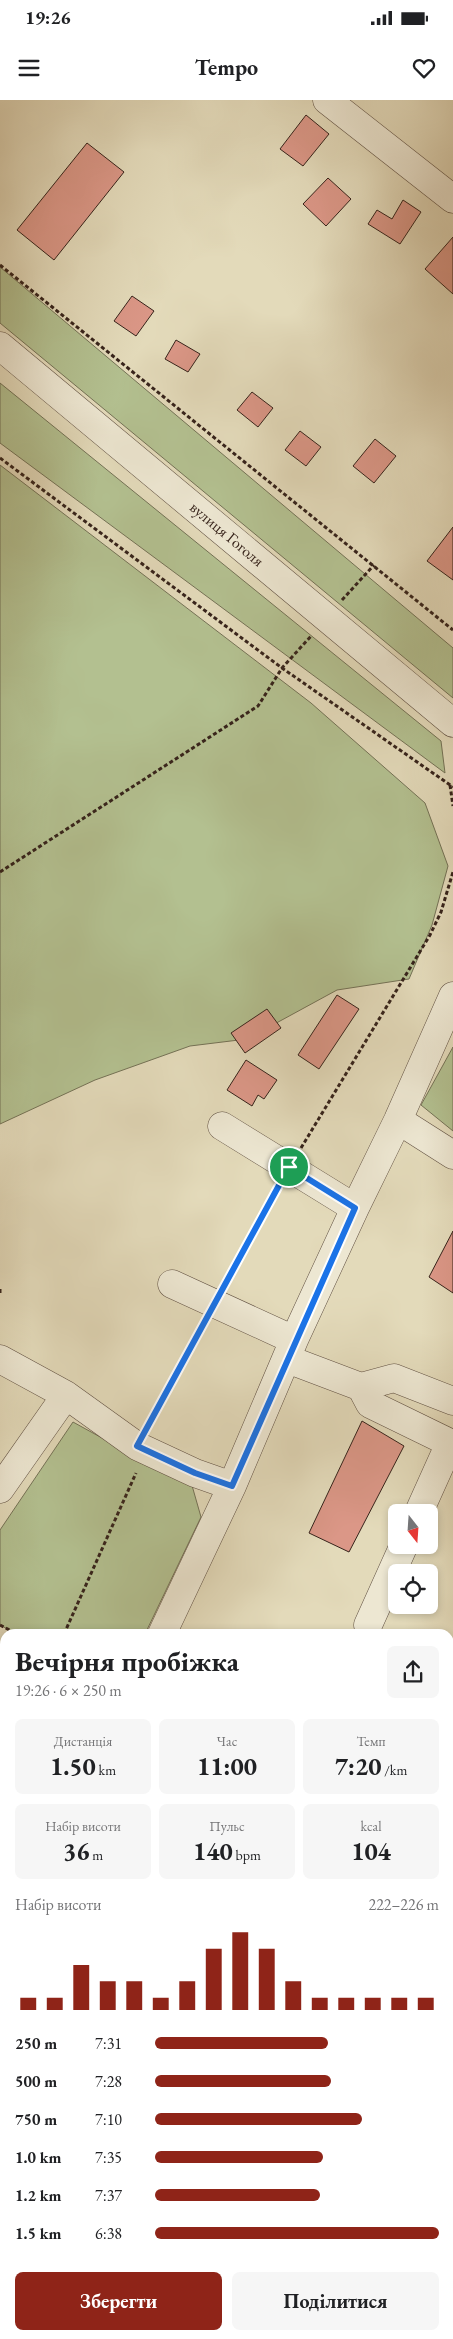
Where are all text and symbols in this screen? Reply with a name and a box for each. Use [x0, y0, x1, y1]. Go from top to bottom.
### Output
text: 19:26 [25, 5, 71, 30]
text: Tempo [195, 53, 258, 82]
icon: menu [15, 54, 43, 82]
icon: heart [410, 54, 438, 82]
street label: вулиця Гоголя [186, 497, 268, 571]
pin [268, 1146, 310, 1188]
icon: arrive [275, 1153, 303, 1181]
north arrow [388, 1504, 438, 1554]
map controls [388, 1504, 438, 1614]
button: locate [388, 1564, 438, 1614]
text: Вечірня пробіжка [15, 1643, 239, 1679]
button: share [387, 1646, 439, 1698]
text: 19:26 · 6 × 250 m [15, 1680, 122, 1701]
text: Дистанція [54, 1732, 112, 1750]
text: Час [217, 1732, 237, 1750]
text: Темп [356, 1732, 386, 1750]
text: 1.50 [50, 1750, 96, 1782]
text: 11:00 [197, 1750, 257, 1782]
text: 7:20 [335, 1750, 381, 1782]
text: km [96, 1761, 116, 1779]
text: /km [381, 1761, 407, 1779]
text: Набір висоти [45, 1817, 121, 1835]
text: Пульс [209, 1817, 245, 1835]
text: kcal [361, 1817, 382, 1835]
text: 36 [63, 1835, 89, 1867]
text: 140 [193, 1835, 233, 1867]
text: 104 [351, 1835, 391, 1867]
text: m [89, 1846, 103, 1864]
text: bpm [233, 1846, 261, 1864]
text: Набір висоти [15, 1894, 101, 1915]
text: 222–226 m [368, 1894, 439, 1915]
text: 250 m [15, 2033, 57, 2054]
text: 7:31 [95, 2033, 122, 2054]
text: 500 m [15, 2071, 57, 2092]
text: 7:28 [95, 2071, 122, 2092]
text: 750 m [15, 2109, 57, 2130]
text: 7:10 [95, 2109, 122, 2130]
text: 1.0 km [15, 2147, 61, 2168]
text: 7:35 [95, 2147, 122, 2168]
text: 1.2 km [15, 2185, 61, 2206]
text: 7:37 [95, 2185, 122, 2206]
text: 1.5 km [15, 2223, 61, 2244]
text: 6:38 [95, 2223, 122, 2244]
button: Зберегти [15, 2272, 222, 2330]
button: Поділитися [232, 2272, 439, 2330]

